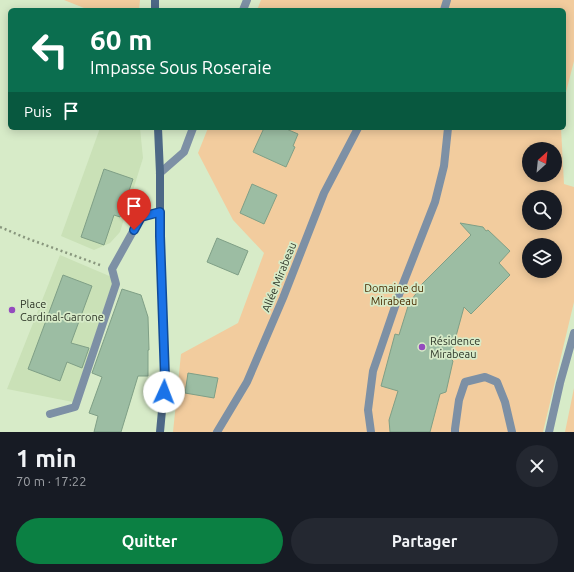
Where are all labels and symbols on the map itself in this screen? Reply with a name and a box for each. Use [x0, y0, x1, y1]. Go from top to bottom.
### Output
north arrow [522, 142, 562, 182]
pin [117, 189, 151, 230]
street label: Allée Mirabeau [260, 240, 298, 314]
park label: Domaine du Mirabeau [364, 282, 424, 307]
place label: Place Cardinal-Garrone [20, 298, 104, 323]
marker: Place Cardinal-Garrone [7, 305, 17, 315]
place label: Résidence Mirabeau [430, 335, 480, 360]
marker: Résidence Mirabeau [417, 342, 427, 352]
position arrow [143, 371, 185, 413]

